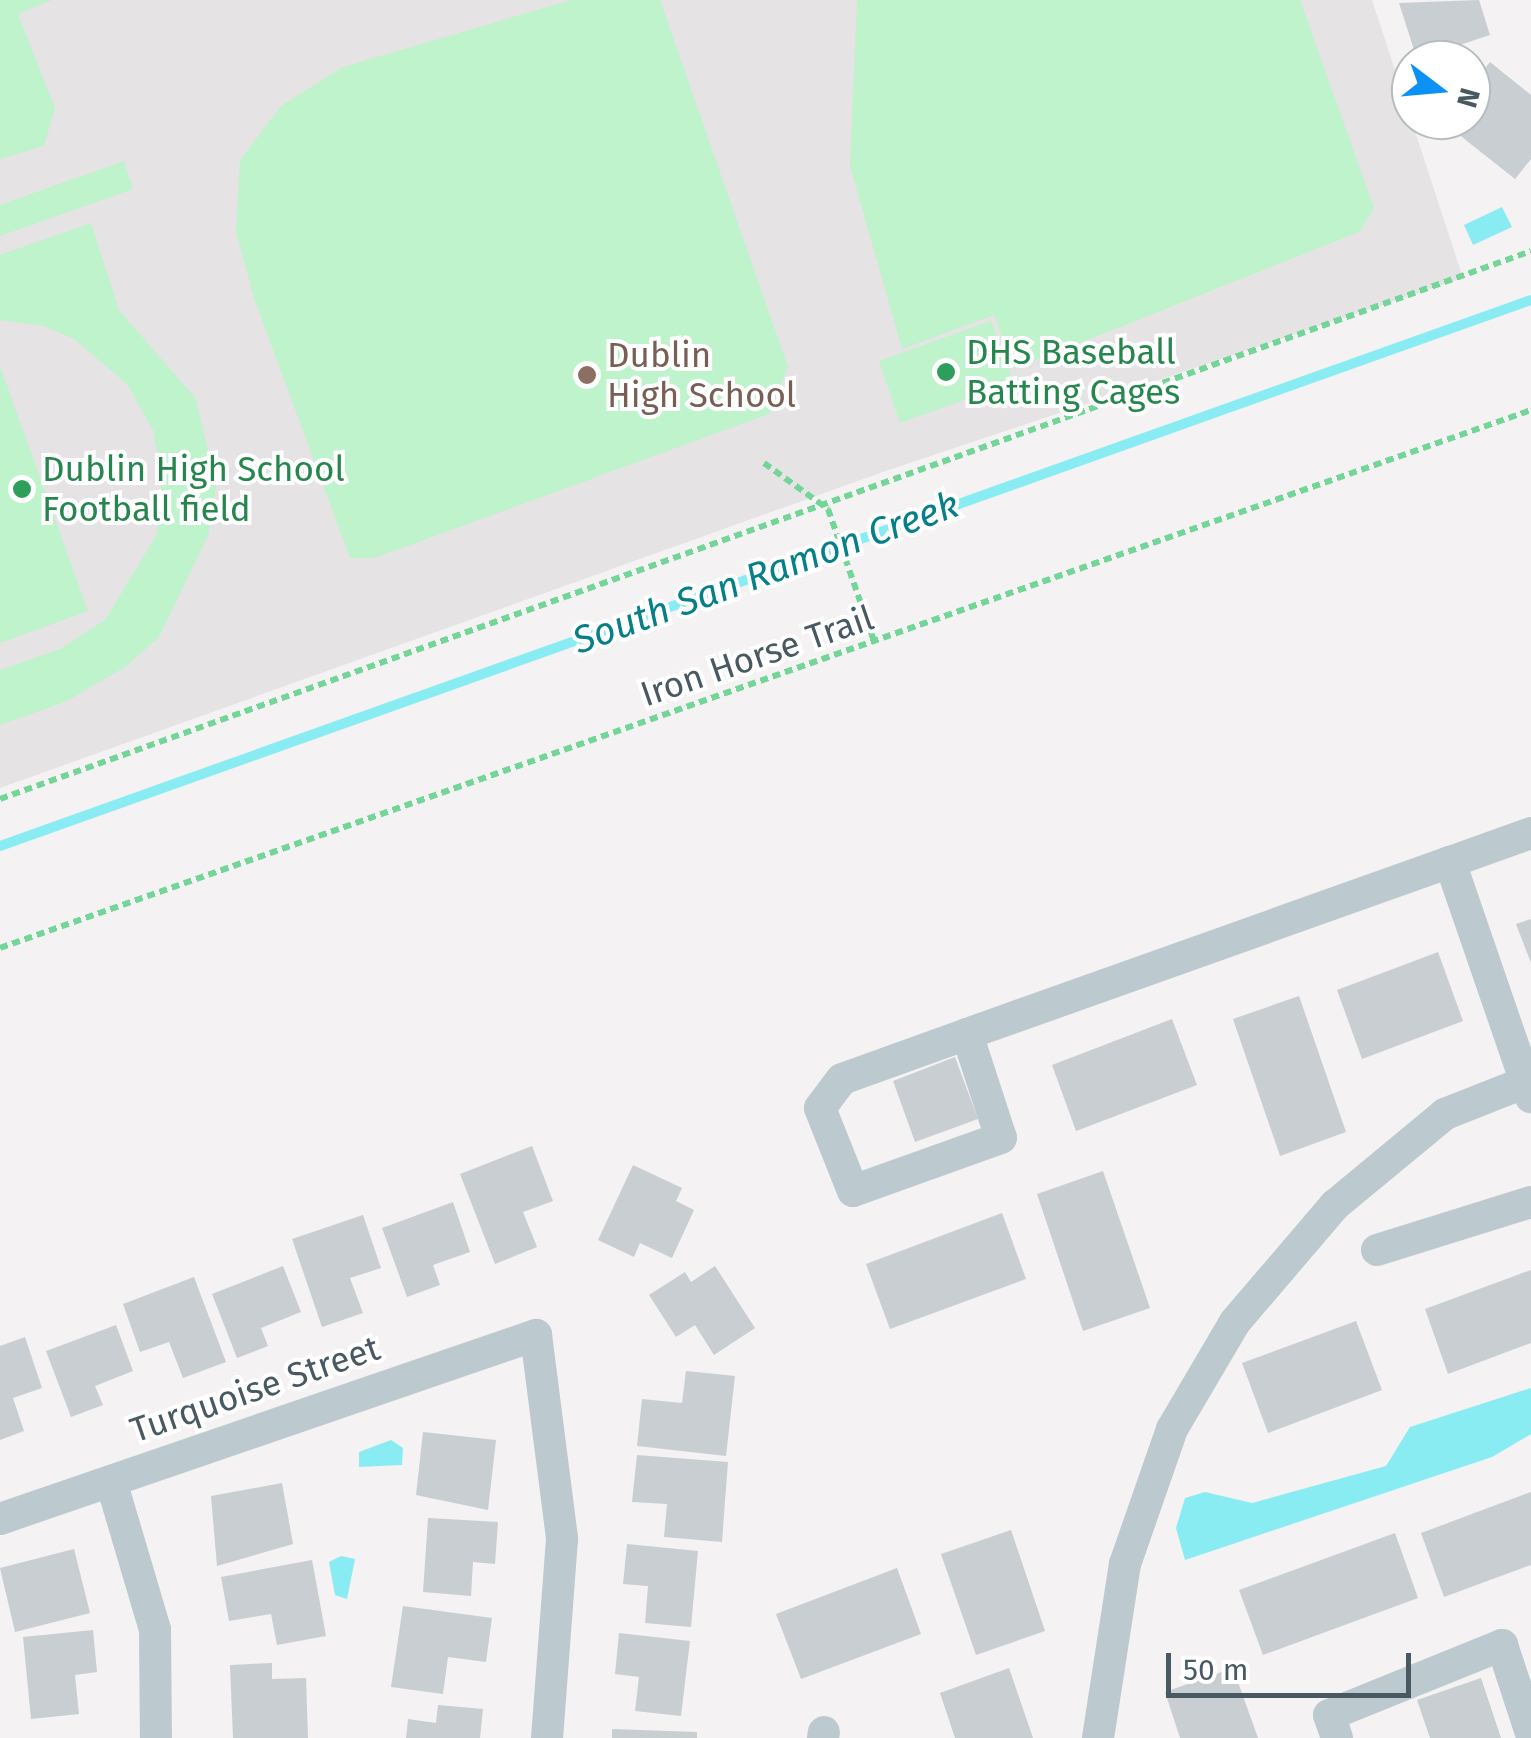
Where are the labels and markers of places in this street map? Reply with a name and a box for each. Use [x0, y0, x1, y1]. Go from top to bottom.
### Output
place label: DHS Baseball Batting Cages [966, 331, 1180, 413]
place label: Dublin High School [607, 334, 796, 416]
marker: DHS Baseball Batting Cages [935, 361, 957, 383]
marker: Dublin High School [576, 364, 598, 386]
place label: Dublin High School Football field [42, 448, 345, 530]
marker: Dublin High School Football field [11, 478, 33, 500]

